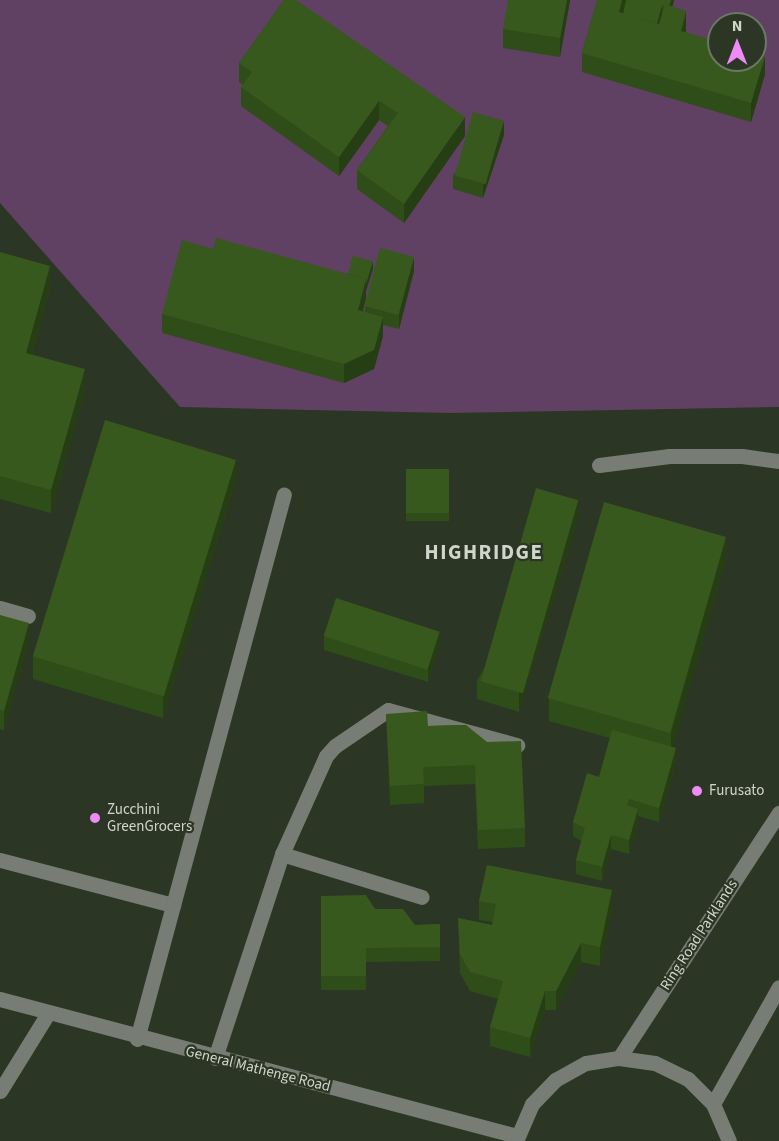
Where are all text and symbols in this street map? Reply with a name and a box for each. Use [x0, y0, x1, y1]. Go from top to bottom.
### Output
north arrow [707, 12, 767, 72]
text: N [732, 15, 742, 37]
district label: HIGHRIDGE [425, 539, 543, 565]
place label: Furusato [709, 782, 764, 800]
marker: Furusato [690, 784, 704, 798]
place label: Zucchini GreenGrocers [107, 800, 192, 835]
marker: Zucchini GreenGrocers [88, 811, 102, 825]
street label: Ring Road Parklands [656, 876, 742, 994]
street label: General Mathenge Road [184, 1042, 332, 1096]

